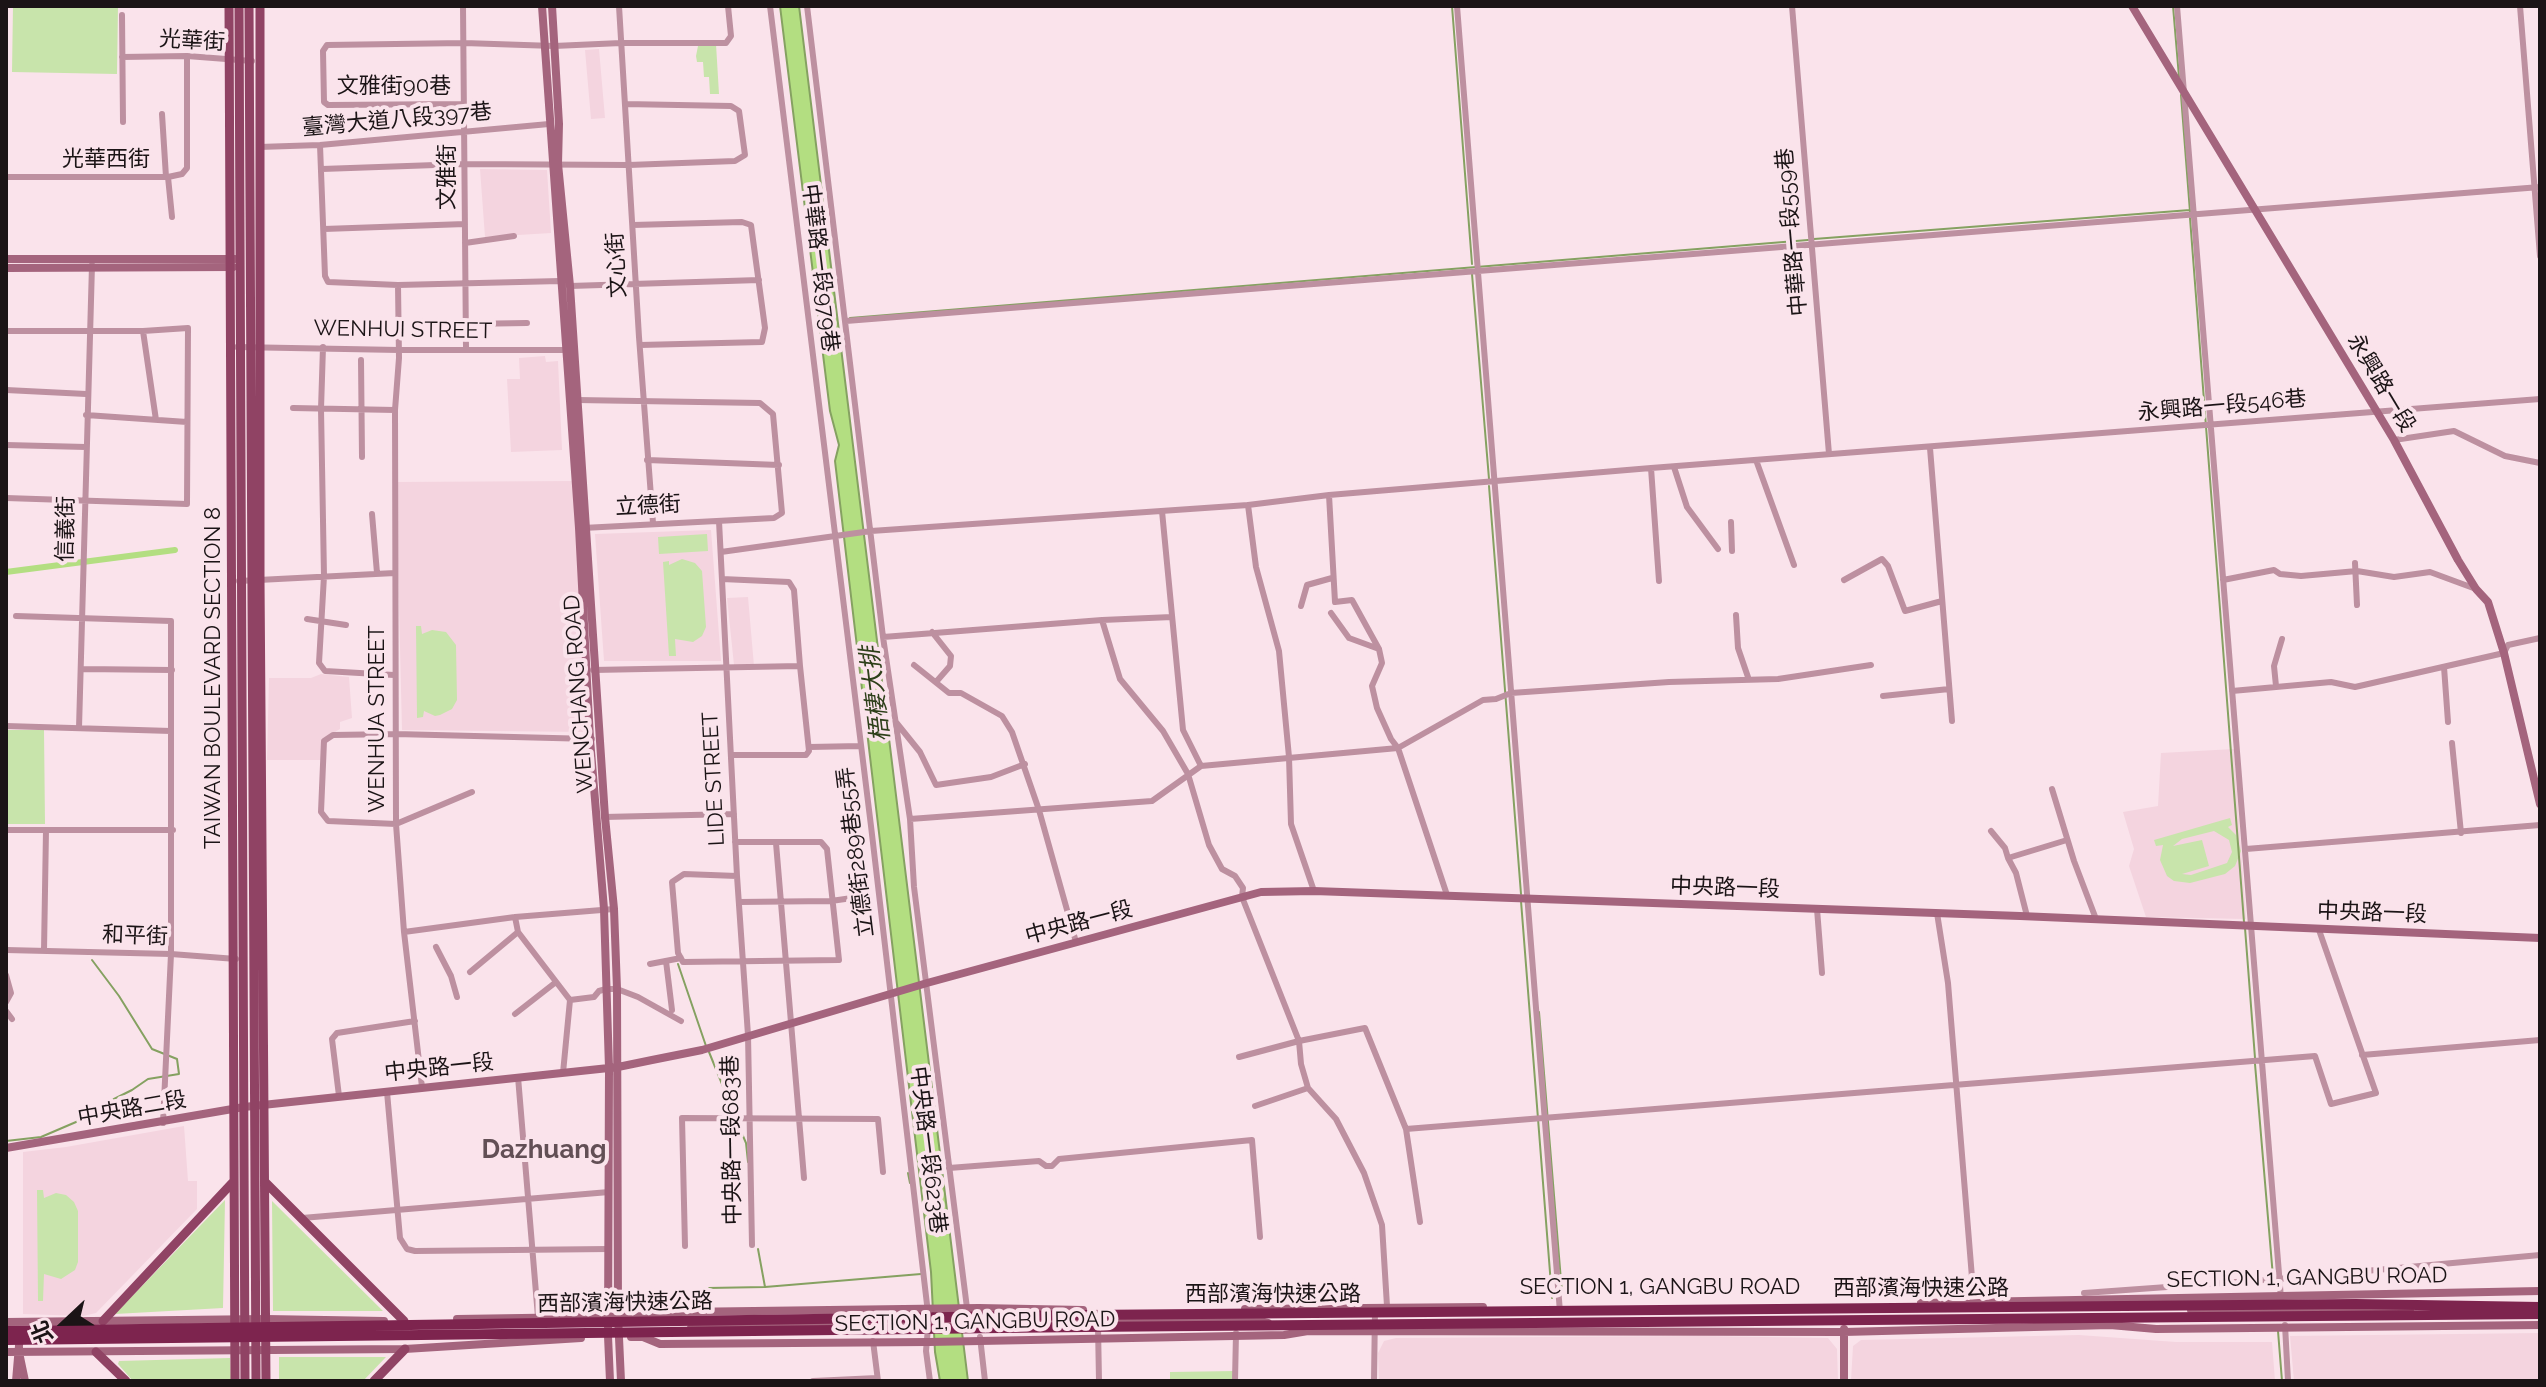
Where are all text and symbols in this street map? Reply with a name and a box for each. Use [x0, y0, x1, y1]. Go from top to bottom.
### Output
street label: 光華街 [158, 26, 226, 56]
street label: 文雅街90巷 [337, 73, 451, 99]
street label: 臺灣大道八段397巷 [301, 99, 493, 141]
street label: 文雅街 [434, 144, 460, 210]
street label: 光華西街 [62, 146, 150, 172]
street label: 中華路一段559巷 [1771, 147, 1813, 317]
street label: 中華路一段979巷 [797, 182, 843, 354]
street label: 文心街 [602, 231, 632, 299]
street label: WENHUI STREET [313, 315, 493, 345]
street label: 永興路一段 [2341, 329, 2421, 437]
street label: 永興路一段546巷 [2137, 385, 2307, 427]
street label: 立德街 [614, 491, 682, 521]
street label: 信義街 [52, 496, 80, 562]
street label: TAIWAN BOULEVARD SECTION 8 [200, 507, 226, 849]
street label: WENCHANG ROAD [559, 594, 599, 794]
street label: WENHUA STREET [364, 625, 390, 813]
water label: 梧棲大排 [856, 645, 896, 743]
street label: LIDE STREET [697, 711, 731, 847]
street label: 立德街289巷55弄 [832, 765, 880, 939]
street label: 中央路一段 [1670, 873, 1780, 903]
street label: 中央路一段 [1022, 896, 1136, 950]
street label: 中央路一段 [2317, 898, 2427, 928]
street label: 和平街 [102, 922, 168, 950]
street label: 中央路一段 [383, 1049, 495, 1087]
street label: 中央路一段683巷 [717, 1055, 747, 1225]
street label: 中央路一段623巷 [905, 1065, 951, 1235]
street label: 中央路二段 [76, 1086, 188, 1132]
district label: Dazhuang [481, 1134, 607, 1166]
street label: SECTION 1, GANGBU ROAD [2166, 1262, 2448, 1294]
street label: SECTION 1, GANGBU ROAD [1520, 1274, 1800, 1300]
street label: 西部濱海快速公路 [1833, 1275, 2009, 1301]
street label: 西部濱海快速公路 [1185, 1281, 1361, 1307]
north arrow [24, 1283, 104, 1363]
street label: 西部濱海快速公路 [537, 1288, 713, 1318]
street label: SECTION 1, GANGBU ROAD [834, 1306, 1116, 1338]
text: 北 [26, 1317, 58, 1347]

